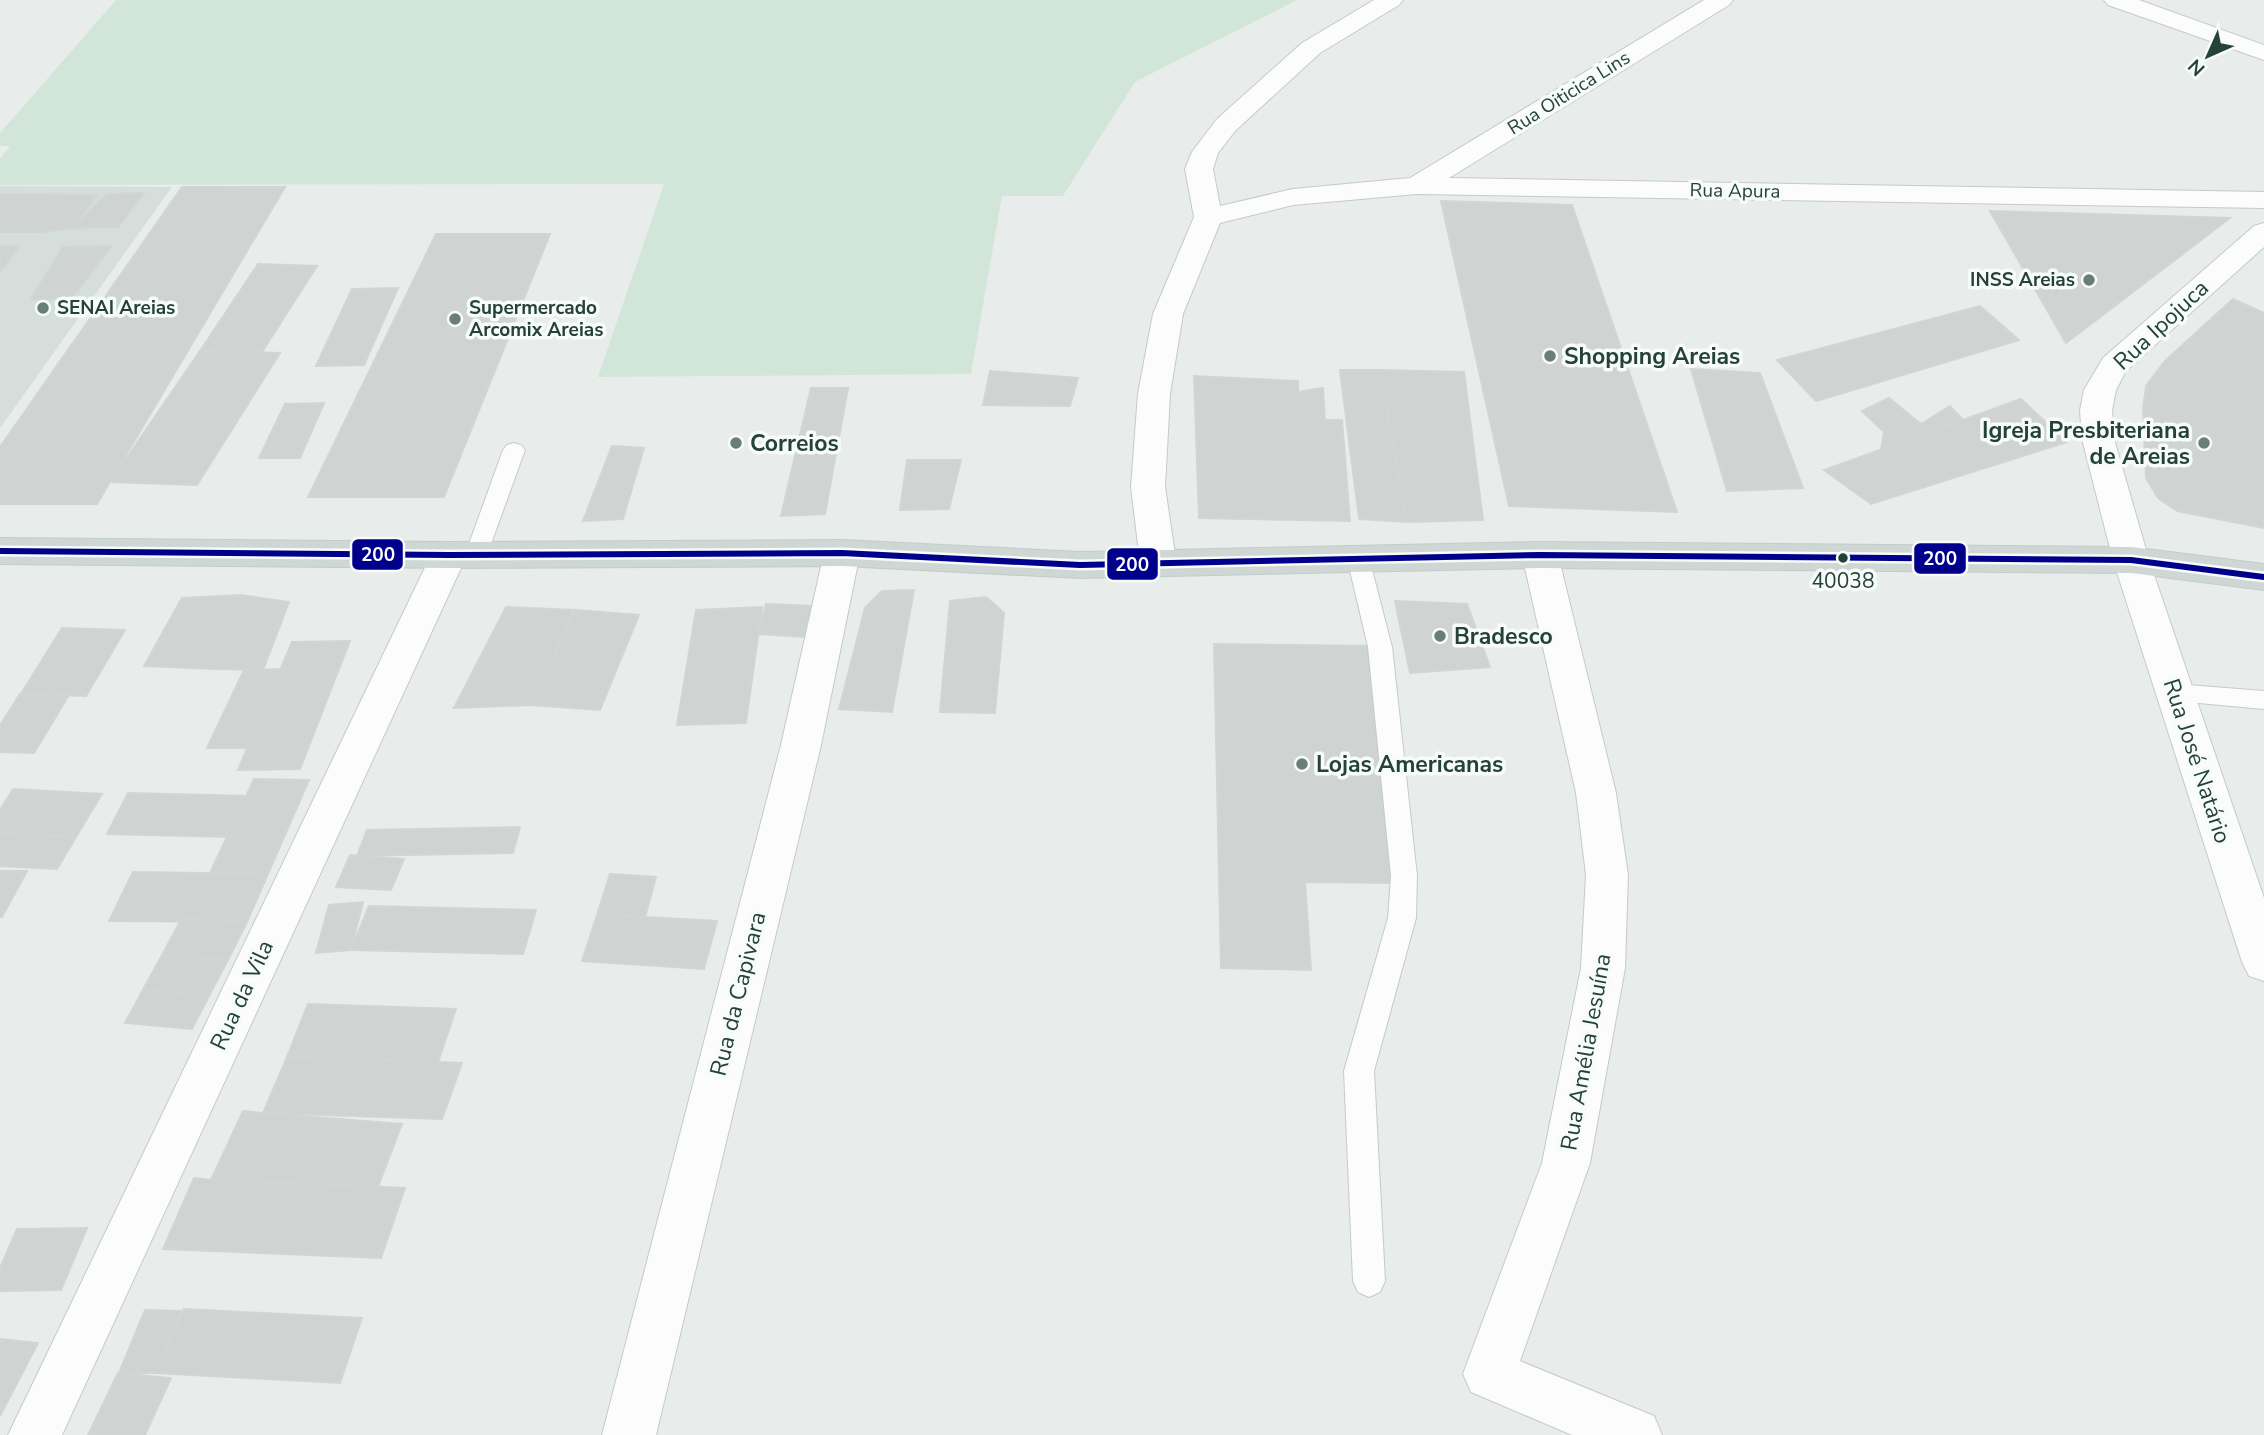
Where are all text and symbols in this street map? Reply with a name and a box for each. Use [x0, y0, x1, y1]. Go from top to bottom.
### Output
north arrow [2173, 21, 2243, 91]
street label: Rua Oiticica Lins [1503, 45, 1635, 141]
text: N [2182, 53, 2211, 82]
street label: Rua Apura [1689, 177, 1781, 205]
place label: INSS Areias [1970, 267, 2075, 293]
marker: INSS Areias [2081, 272, 2097, 288]
street label: Rua Ipojuca [2107, 273, 2215, 377]
place label: SENAI Areias [57, 295, 175, 321]
place label: Supermercado Arcomix Areias [469, 295, 603, 343]
marker: SENAI Areias [35, 300, 51, 316]
marker: Supermercado Arcomix Areias [447, 311, 463, 327]
place label: Shopping Areias [1564, 341, 1740, 372]
marker: Shopping Areias [1542, 348, 1558, 364]
place label: Igreja Presbiteriana de Areias [1982, 415, 2190, 472]
place label: Correios [750, 428, 839, 459]
marker: Correios [728, 435, 744, 451]
marker: Igreja Presbiteriana de Areias [2196, 435, 2212, 451]
line badge: 200 [351, 538, 404, 571]
text: 200 [361, 542, 395, 568]
line badge: 200 [1913, 542, 1967, 575]
text: 200 [1923, 546, 1957, 572]
line badge: 200 [1106, 547, 1159, 581]
marker: 40038 [1836, 551, 1850, 565]
text: 200 [1115, 552, 1149, 578]
place label: 40038 [1812, 567, 1875, 595]
place label: Bradesco [1454, 621, 1553, 652]
marker: Bradesco [1432, 628, 1448, 644]
street label: Rua José Natário [2156, 675, 2238, 847]
place label: Lojas Americanas [1316, 749, 1503, 780]
marker: Lojas Americanas [1294, 756, 1310, 772]
street label: Rua da Capivara [703, 909, 773, 1079]
street label: Rua da Vila [203, 935, 281, 1055]
street label: Rua Amélia Jesuína [1553, 951, 1619, 1153]

